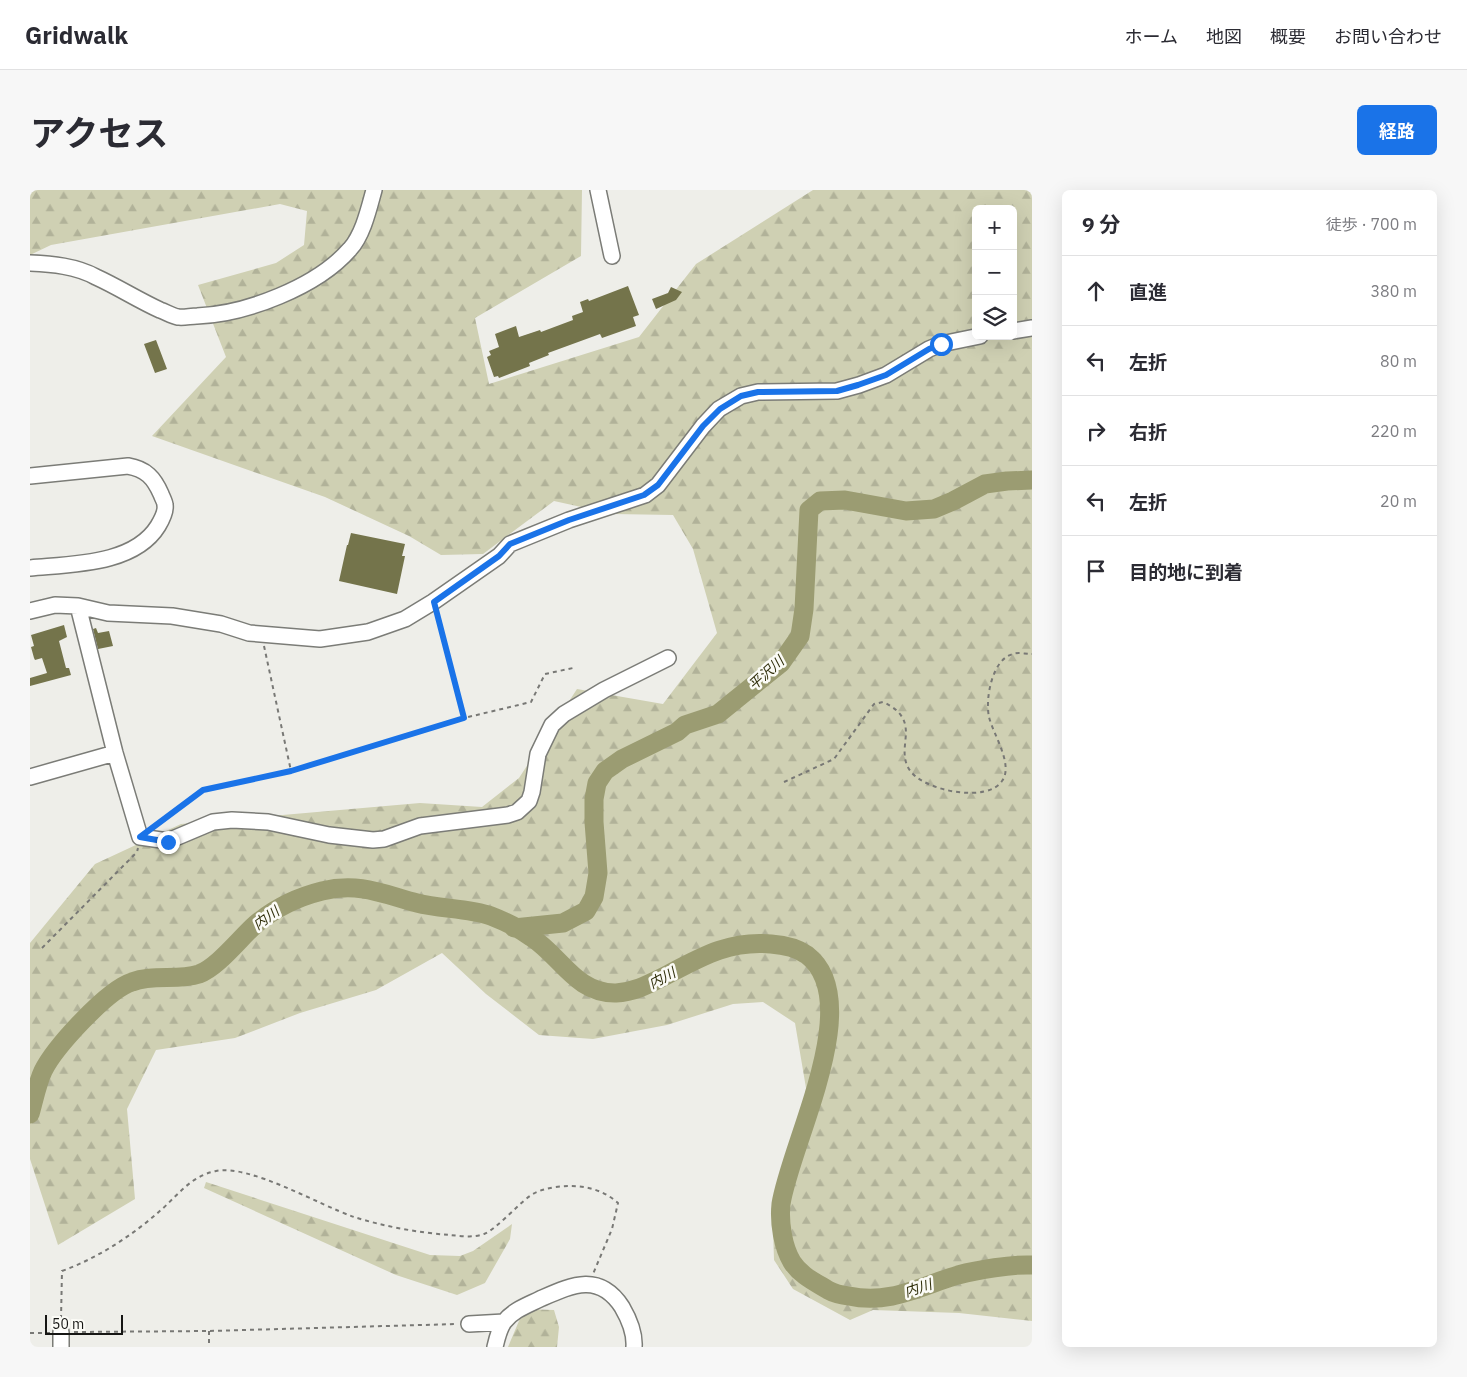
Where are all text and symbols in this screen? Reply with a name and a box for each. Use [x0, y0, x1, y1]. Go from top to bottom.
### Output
text: Gridwalk [25, 19, 128, 51]
text: ホーム [1125, 25, 1178, 48]
text: 地図 [1206, 25, 1242, 48]
text: 概要 [1270, 25, 1306, 48]
text: お問い合わせ [1334, 25, 1442, 48]
button: 経路 [1357, 105, 1437, 155]
text: アクセス [30, 110, 168, 156]
map controls [972, 205, 1017, 340]
button: + [972, 205, 1017, 250]
text: 9 分 [1082, 210, 1121, 238]
text: 徒歩 · 700 m [1326, 214, 1417, 234]
button: − [972, 250, 1017, 295]
icon: ahead [1082, 277, 1110, 305]
text: 直進 [1129, 280, 1167, 304]
text: 380 m [1370, 281, 1417, 301]
button: layers [972, 295, 1017, 340]
route start [930, 333, 953, 356]
icon: left [1082, 347, 1110, 375]
text: 左折 [1129, 350, 1167, 374]
text: 80 m [1380, 351, 1417, 371]
icon: right [1082, 417, 1110, 445]
text: 右折 [1129, 420, 1167, 444]
text: 220 m [1370, 421, 1417, 441]
icon: left [1082, 487, 1110, 515]
text: 左折 [1129, 490, 1167, 514]
text: 20 m [1380, 491, 1417, 511]
icon: arrive [1082, 557, 1110, 585]
text: 目的地に到着 [1129, 560, 1243, 584]
water label: 平沢川 [744, 651, 789, 694]
route end [157, 831, 180, 854]
water label: 内川 [249, 901, 284, 934]
water label: 内川 [645, 963, 680, 993]
water label: 内川 [902, 1274, 936, 1301]
scale bar [45, 1312, 122, 1335]
text: 50 m [52, 1315, 84, 1333]

